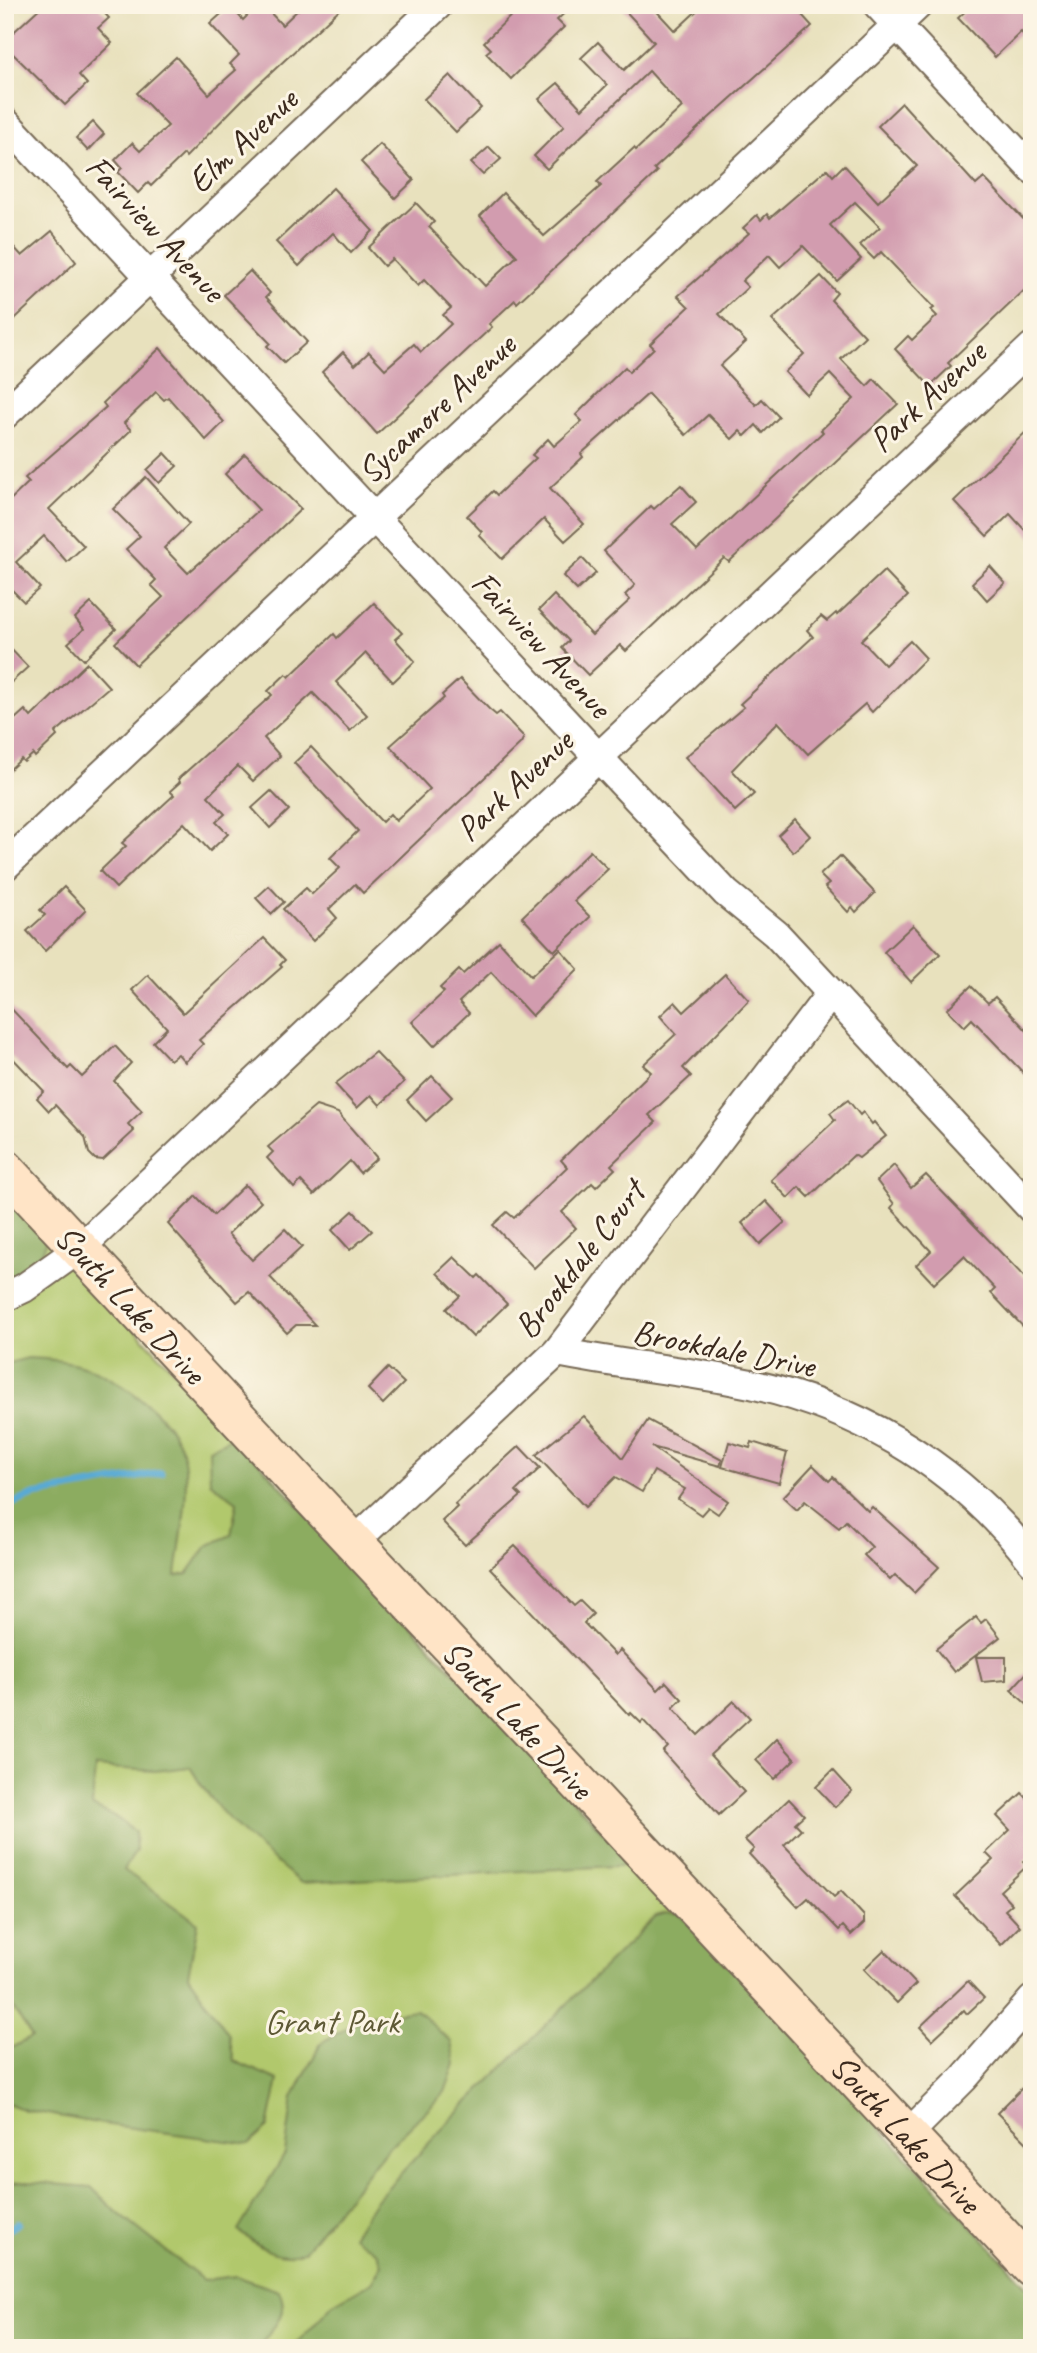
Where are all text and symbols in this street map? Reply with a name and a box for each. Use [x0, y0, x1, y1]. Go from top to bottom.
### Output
street label: Elm Avenue [178, 76, 309, 203]
street label: Fairview Avenue [76, 145, 237, 314]
street label: Sycamore Avenue [347, 322, 527, 493]
street label: Park Avenue [859, 329, 997, 462]
street label: Fairview Avenue [462, 561, 623, 730]
street label: Park Avenue [446, 718, 584, 851]
street label: Brookdale Court [504, 1168, 658, 1347]
street label: South Lake Drive [45, 1215, 218, 1396]
street label: Brookdale Drive [629, 1309, 821, 1389]
street label: South Lake Drive [432, 1630, 605, 1811]
park label: Grant Park [265, 1999, 401, 2044]
street label: South Lake Drive [820, 2045, 993, 2225]

